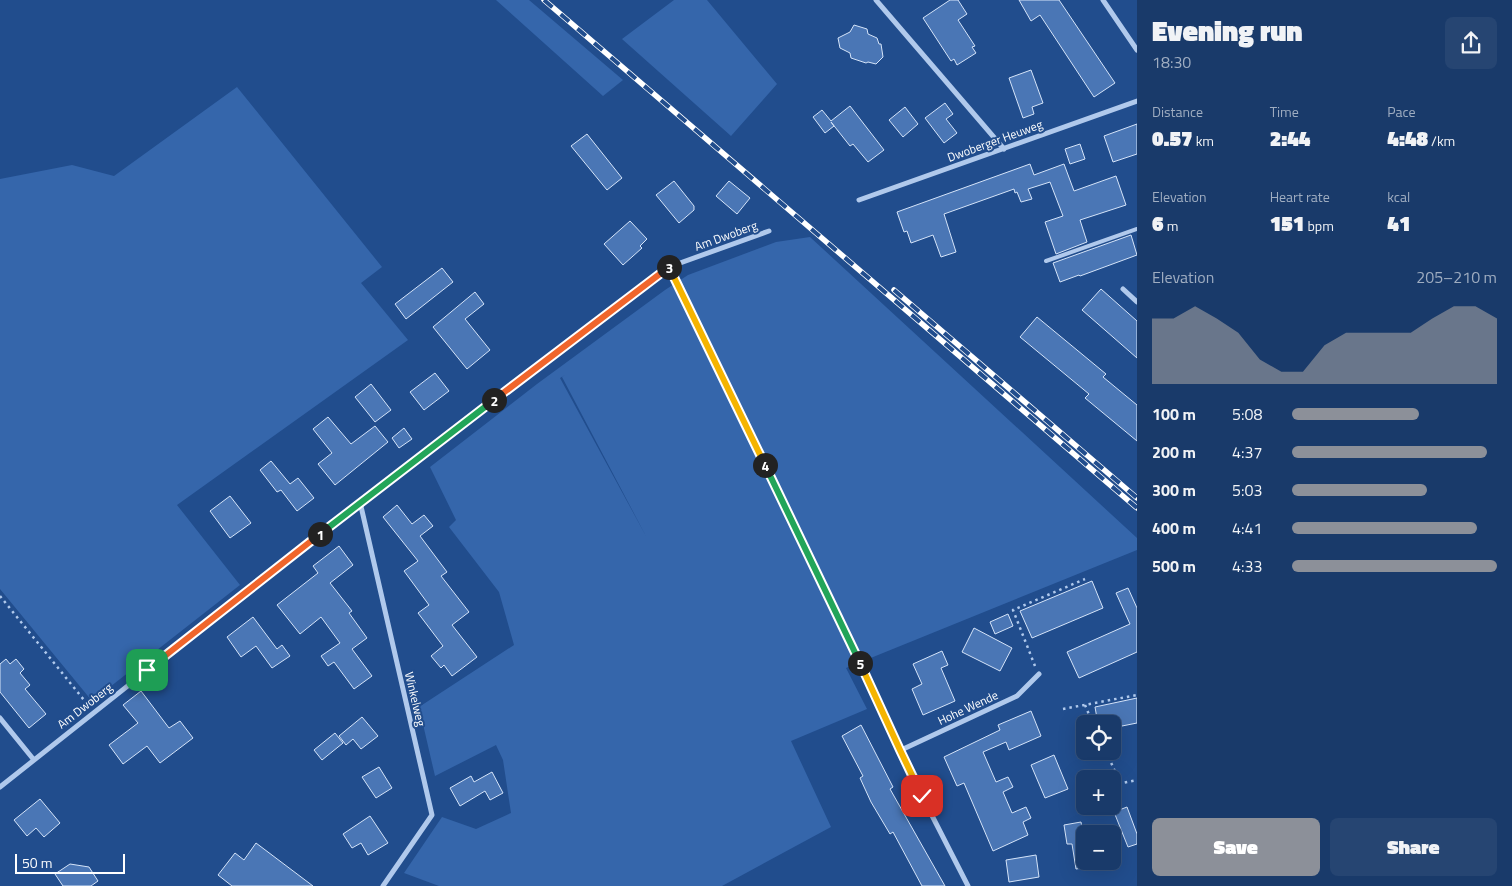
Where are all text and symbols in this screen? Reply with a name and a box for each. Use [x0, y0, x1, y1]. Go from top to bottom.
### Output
text: Evening run [1152, 9, 1303, 52]
button: share [1445, 17, 1497, 69]
text: 18:30 [1152, 50, 1191, 74]
text: Distance [1152, 101, 1203, 122]
text: Time [1270, 101, 1299, 122]
text: Pace [1387, 101, 1416, 122]
street label: Dwoberger Heuweg [944, 114, 1045, 167]
text: 0.57 [1152, 122, 1193, 154]
text: 2:44 [1270, 122, 1310, 154]
text: 4:48 [1387, 122, 1428, 154]
text: km [1193, 130, 1214, 151]
text: /km [1428, 130, 1455, 151]
text: Elevation [1152, 186, 1206, 207]
text: Heart rate [1270, 186, 1330, 207]
text: kcal [1387, 186, 1410, 207]
text: 6 [1152, 207, 1164, 239]
text: 151 [1270, 207, 1304, 239]
text: 41 [1387, 207, 1410, 239]
street label: Am Dwoberg [692, 215, 760, 256]
text: m [1164, 215, 1178, 236]
text: bpm [1304, 215, 1334, 236]
pin: 3 [656, 254, 682, 280]
text: 3 [666, 257, 673, 278]
text: Elevation [1152, 265, 1214, 289]
text: 205–210 m [1416, 265, 1497, 289]
pin: 2 [482, 388, 506, 412]
text: 2 [491, 390, 498, 411]
text: 100 m [1152, 402, 1196, 426]
text: 5:08 [1232, 402, 1262, 426]
text: 200 m [1152, 440, 1196, 464]
text: 4:37 [1232, 440, 1262, 464]
pin: 4 [752, 452, 778, 478]
text: 4 [762, 455, 769, 476]
text: 300 m [1152, 478, 1196, 502]
text: 5:03 [1232, 478, 1262, 502]
text: 400 m [1152, 516, 1196, 540]
text: 4:41 [1232, 516, 1262, 540]
pin: 1 [308, 522, 332, 546]
text: 1 [317, 524, 324, 545]
text: 500 m [1152, 554, 1196, 578]
text: 4:33 [1232, 554, 1262, 578]
pin [126, 649, 168, 691]
pin: 5 [848, 650, 872, 676]
text: 5 [857, 653, 864, 674]
icon: arrive [133, 656, 161, 684]
street label: Winkelweg [400, 670, 431, 728]
street label: Am Dwoberg [53, 678, 116, 733]
street label: Hohe Wende [934, 685, 1001, 730]
map controls [1076, 715, 1121, 870]
button: locate [1076, 715, 1121, 760]
button: + [1076, 770, 1121, 815]
pin [901, 775, 943, 817]
icon: check [908, 782, 936, 810]
button: Save [1152, 818, 1320, 876]
button: Share [1330, 818, 1497, 876]
button: − [1076, 825, 1121, 870]
scale bar [15, 851, 125, 874]
text: 50 m [22, 852, 52, 873]

